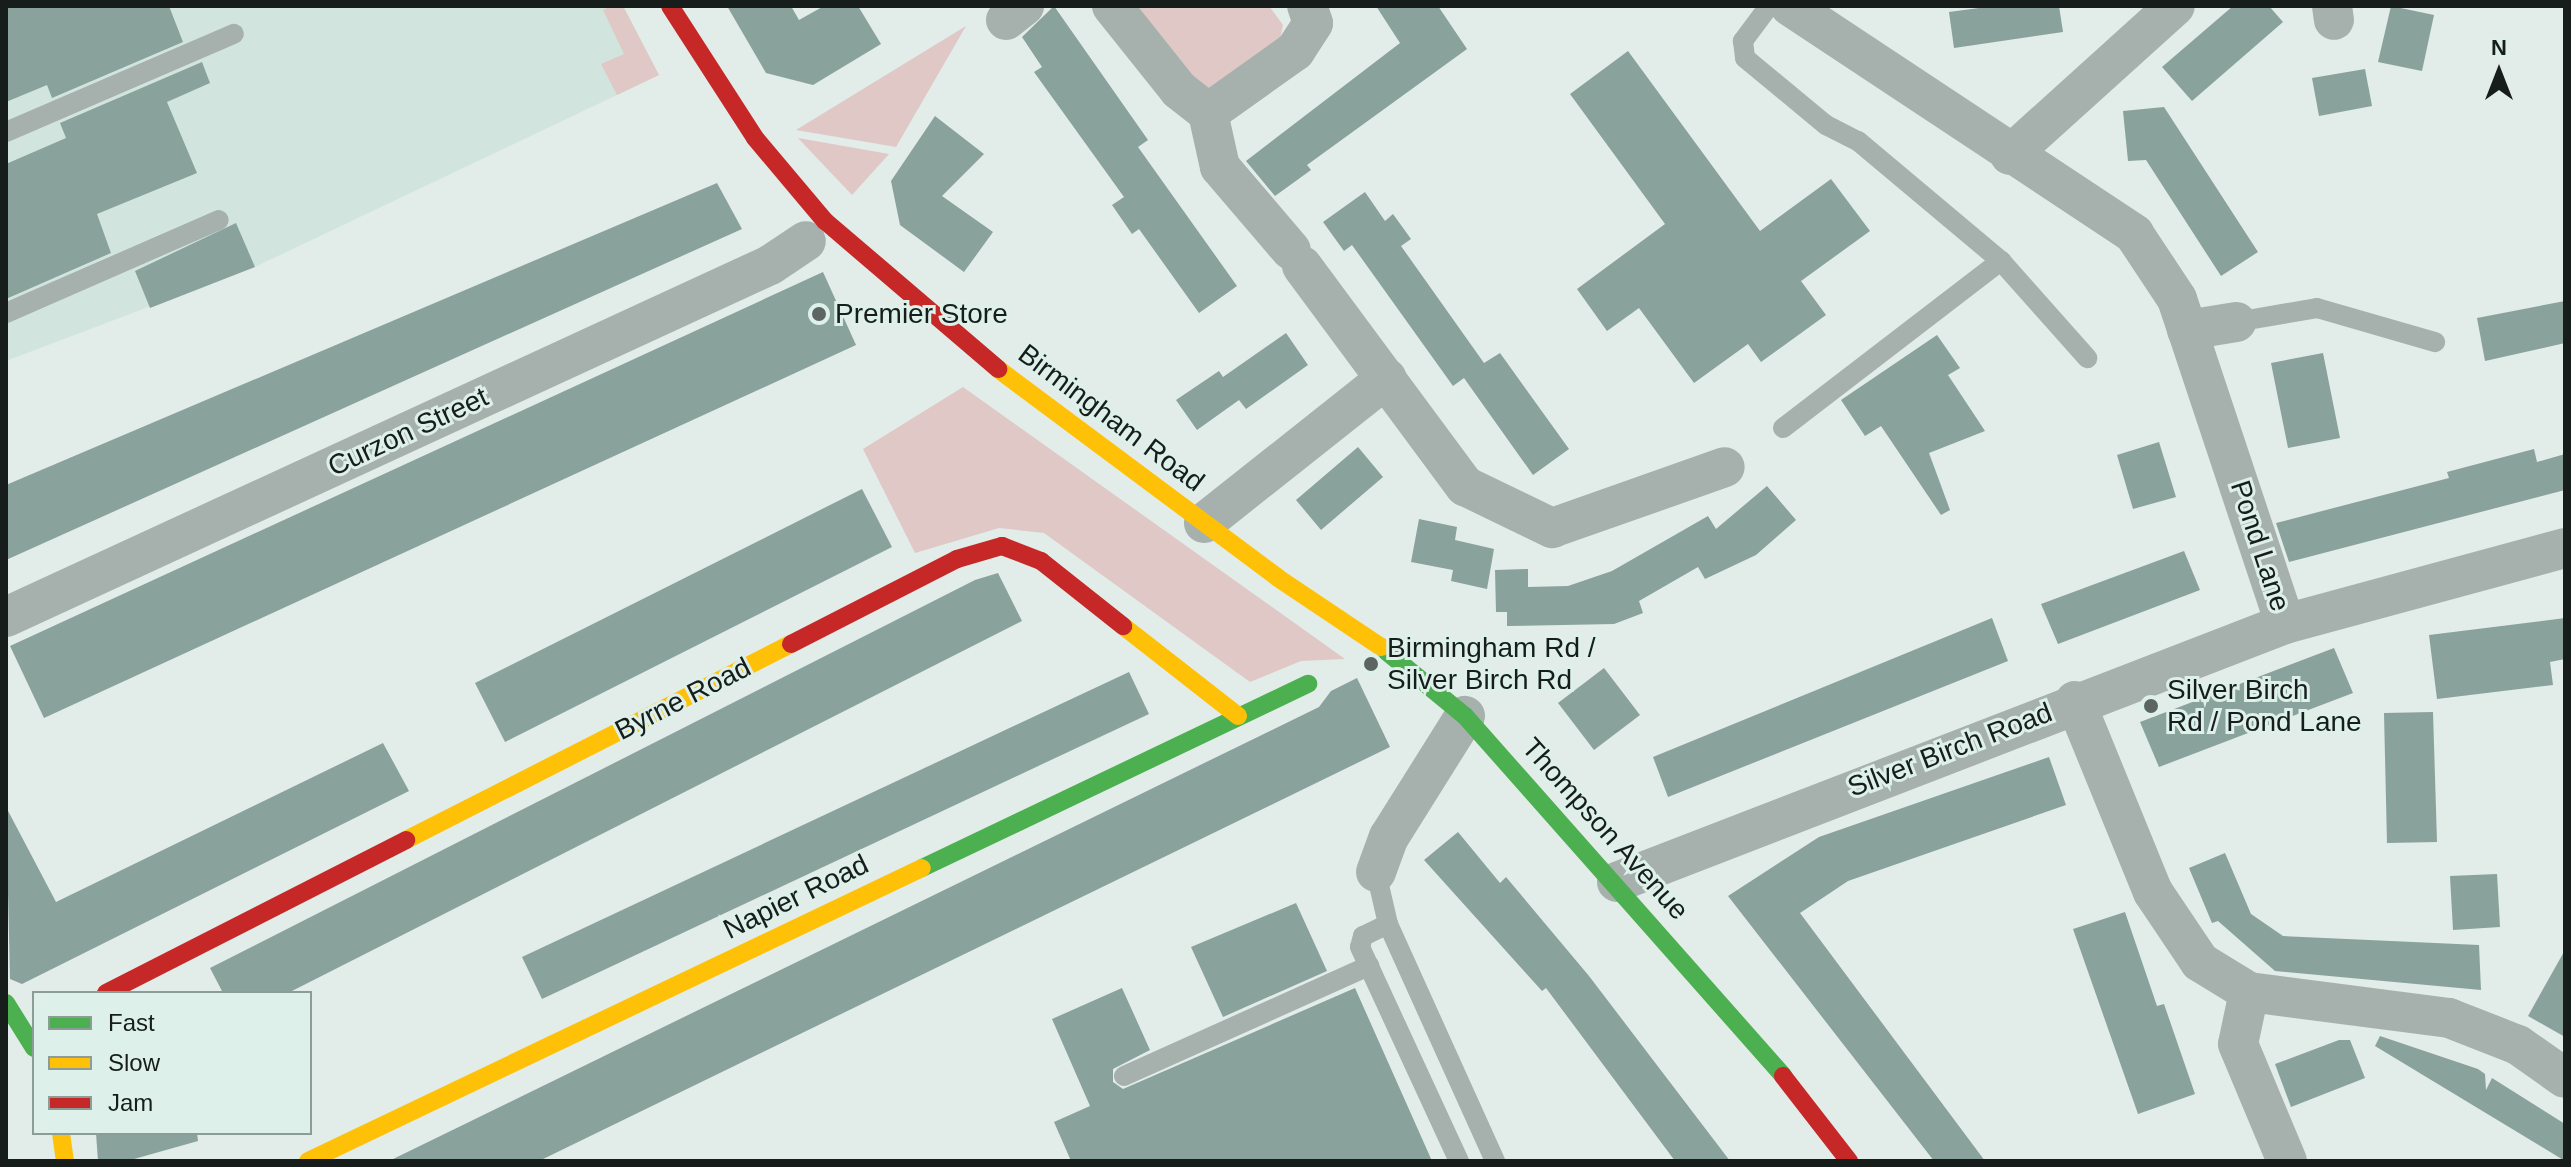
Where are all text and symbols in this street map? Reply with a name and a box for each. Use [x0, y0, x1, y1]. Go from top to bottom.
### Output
north arrow [2459, 32, 2539, 112]
text: N [2491, 35, 2507, 60]
place label: Premier Store [835, 297, 1008, 331]
marker: Premier Store [810, 305, 828, 323]
street label: Birmingham Road [1011, 337, 1211, 499]
street label: Curzon Street [323, 380, 493, 484]
street label: Pond Lane [2223, 476, 2297, 616]
place label: Birmingham Rd / Silver Birch Rd [1387, 631, 1596, 697]
street label: Byrne Road [610, 650, 756, 748]
marker: Birmingham Rd / Silver Birch Rd [1362, 655, 1380, 673]
place label: Silver Birch Rd / Pond Lane [2167, 673, 2362, 739]
street label: Silver Birch Road [1843, 696, 2057, 804]
marker: Silver Birch Rd / Pond Lane [2142, 697, 2160, 715]
street label: Thompson Avenue [1514, 731, 1696, 927]
street label: Napier Road [718, 847, 874, 947]
legend [32, 991, 312, 1135]
text: Fast [108, 1009, 155, 1036]
text: Slow [108, 1049, 160, 1076]
text: Jam [108, 1089, 153, 1116]

